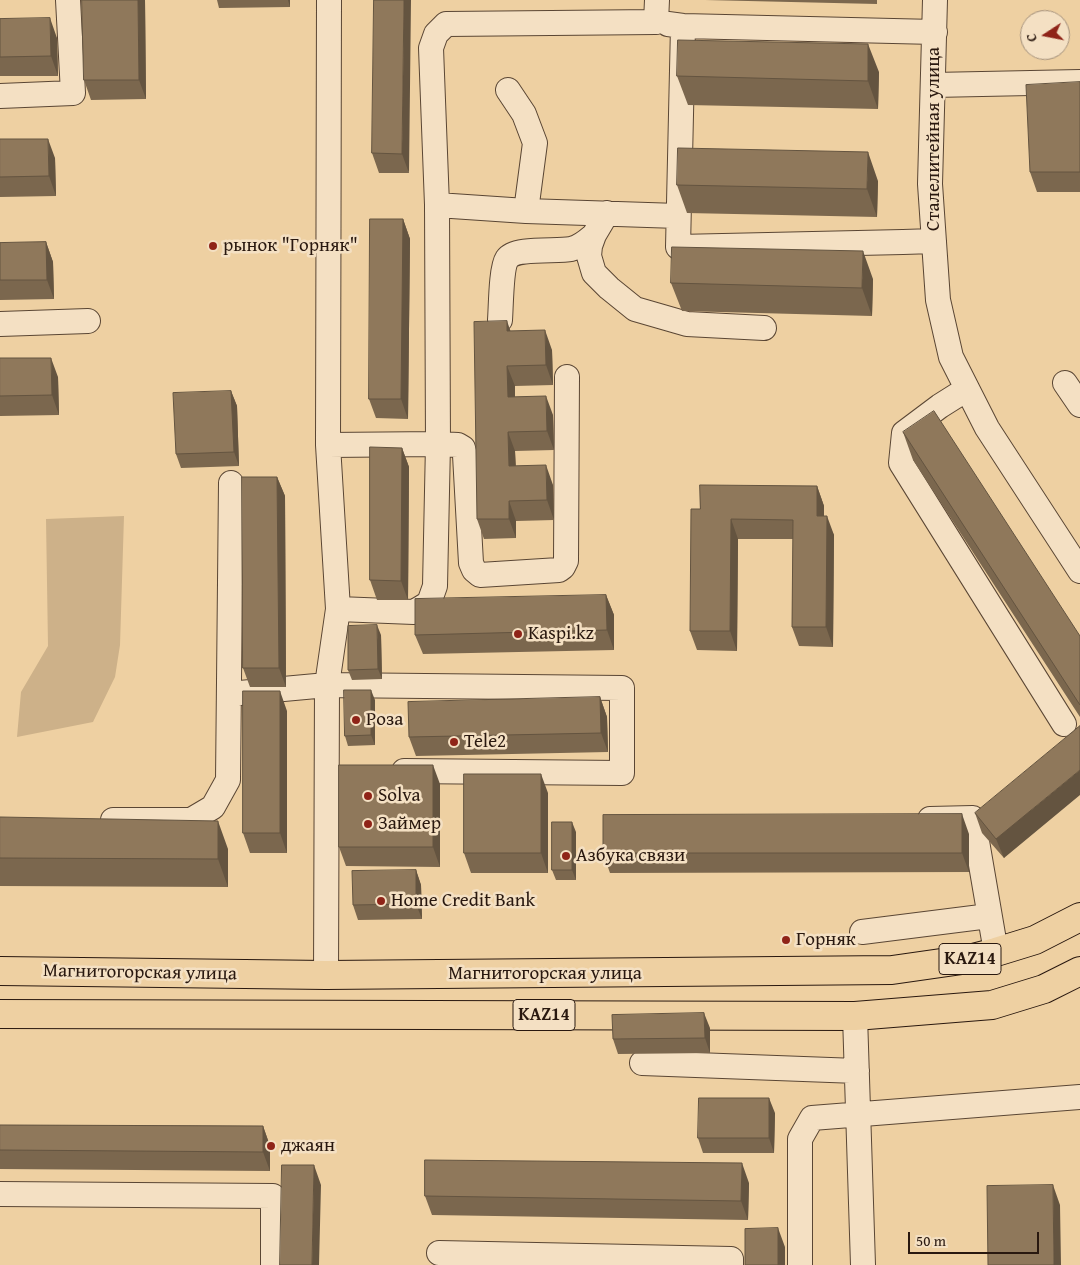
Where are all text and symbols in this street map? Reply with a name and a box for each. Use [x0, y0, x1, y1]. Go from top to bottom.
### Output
north arrow [1020, 10, 1070, 60]
text: С [1021, 32, 1042, 43]
street label: Сталелитейная улица [923, 47, 945, 231]
place label: рынок "Горняк" [223, 235, 358, 257]
marker: рынок "Горняк" [207, 240, 219, 252]
place label: Kaspi.kz [528, 623, 594, 645]
marker: Kaspi.kz [512, 628, 524, 640]
place label: Роза [366, 709, 403, 731]
marker: Роза [350, 714, 362, 726]
place label: Tele2 [464, 731, 506, 753]
marker: Tele2 [448, 736, 460, 748]
place label: Solva [378, 785, 420, 807]
marker: Solva [362, 790, 374, 802]
place label: Займер [378, 813, 441, 835]
marker: Займер [362, 818, 374, 830]
place label: Азбука связи [576, 845, 685, 867]
marker: Азбука связи [560, 850, 572, 862]
place label: Home Credit Bank [391, 890, 535, 912]
marker: Home Credit Bank [375, 895, 387, 907]
place label: Горняк [796, 929, 856, 951]
marker: Горняк [780, 934, 792, 946]
road number: KAZ14 [939, 944, 1001, 974]
street label: Магнитогорская улица [43, 960, 237, 986]
street label: Магнитогорская улица [448, 963, 642, 985]
road number: KAZ14 [513, 1000, 575, 1030]
place label: джаян [281, 1135, 335, 1157]
marker: джаян [265, 1140, 277, 1152]
scale bar [910, 1222, 1041, 1254]
text: 50 m [916, 1230, 946, 1251]

